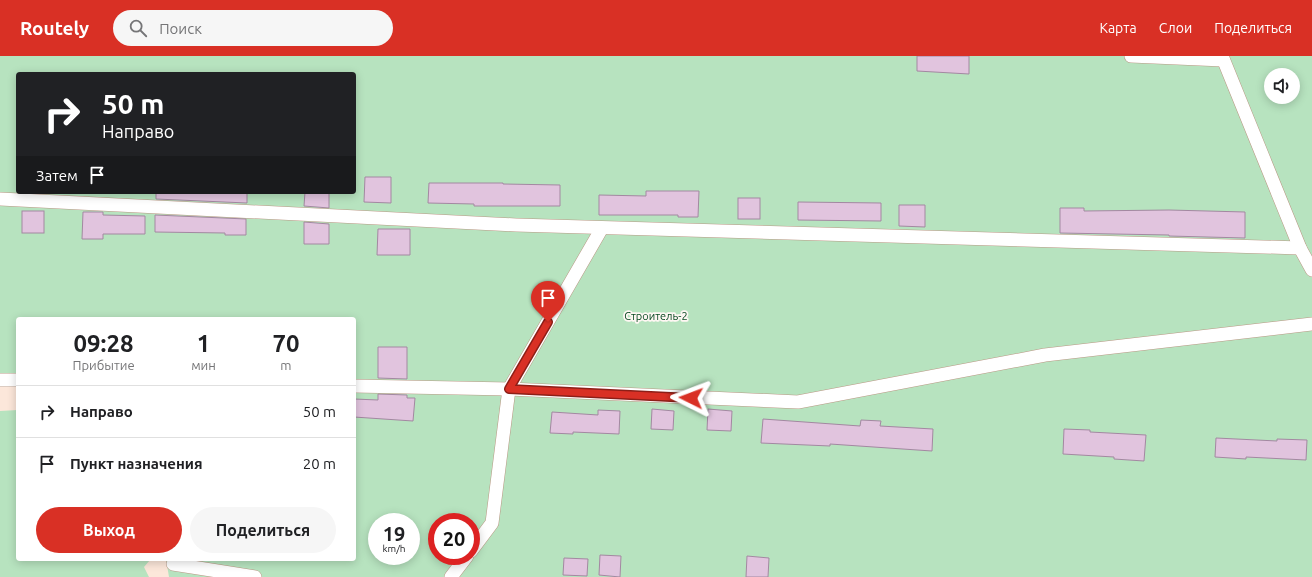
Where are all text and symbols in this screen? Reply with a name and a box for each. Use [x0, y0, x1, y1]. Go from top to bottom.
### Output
search box [113, 10, 393, 46]
text: Routely [20, 17, 89, 39]
icon: search [127, 17, 149, 39]
text: Поиск [159, 20, 202, 37]
text: Карта [1099, 20, 1137, 36]
text: Слои [1159, 20, 1192, 36]
text: Поделиться [1214, 20, 1292, 36]
map controls [1264, 68, 1300, 104]
button: sound [1264, 68, 1300, 104]
icon: right [36, 88, 88, 140]
text: 50 m [102, 88, 164, 119]
text: Направо [102, 121, 174, 141]
icon: arrive [86, 164, 108, 186]
text: Затем [36, 167, 78, 184]
pin [531, 281, 565, 322]
icon: arrive [537, 287, 559, 309]
park label: Строитель-2 [624, 310, 688, 322]
text: 09:28 [74, 330, 134, 357]
text: 1 [197, 330, 210, 357]
text: 70 [272, 330, 299, 357]
text: Прибытие [72, 358, 135, 372]
text: мин [191, 358, 216, 372]
text: m [280, 358, 292, 372]
position arrow [670, 377, 712, 419]
icon: right [36, 401, 58, 423]
text: Направо [70, 403, 133, 420]
text: 50 m [303, 403, 336, 420]
icon: arrive [36, 453, 58, 475]
text: Пункт назначения [70, 455, 203, 472]
text: 20 m [303, 455, 336, 472]
button: Выход [36, 507, 182, 553]
button: Поделиться [190, 507, 336, 553]
speed limit sign: 20 [428, 513, 480, 565]
text: 19 [383, 522, 405, 545]
text: km/h [382, 543, 406, 554]

